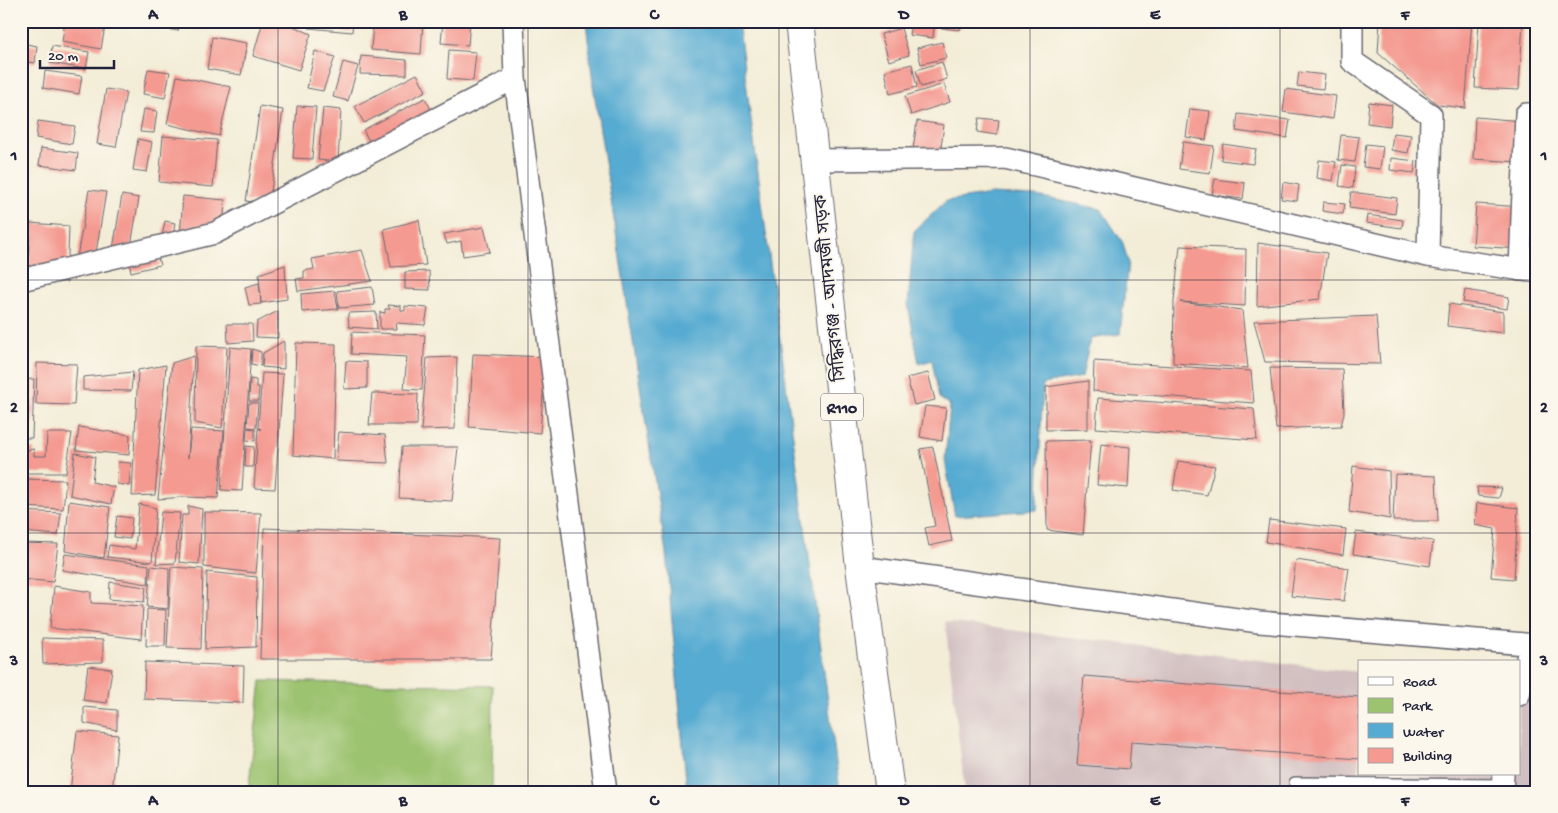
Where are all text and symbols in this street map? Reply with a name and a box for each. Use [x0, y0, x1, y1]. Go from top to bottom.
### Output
text: A [147, 7, 159, 26]
text: B [398, 7, 408, 26]
text: C [649, 7, 660, 26]
text: D [897, 7, 910, 26]
text: E [1150, 7, 1161, 26]
text: F [1400, 7, 1411, 26]
scale bar [40, 38, 114, 70]
text: 20 m [48, 48, 78, 66]
text: 1 [10, 148, 17, 167]
text: 1 [1540, 148, 1547, 167]
street label: সিদ্ধিরগঞ্জ - আদমজী সড়ক [809, 193, 852, 383]
road number: R110 [821, 394, 863, 421]
text: 2 [10, 400, 18, 419]
text: 2 [1540, 400, 1548, 419]
text: 3 [9, 653, 18, 672]
text: 3 [1539, 653, 1548, 672]
legend [1358, 660, 1520, 776]
text: Road [1403, 674, 1437, 692]
text: Park [1402, 698, 1433, 716]
text: Water [1403, 724, 1445, 742]
text: Building [1402, 748, 1452, 766]
text: A [147, 793, 159, 812]
text: B [398, 793, 408, 812]
text: C [649, 793, 660, 812]
text: D [897, 793, 910, 812]
text: E [1150, 793, 1161, 812]
text: F [1400, 793, 1411, 812]

